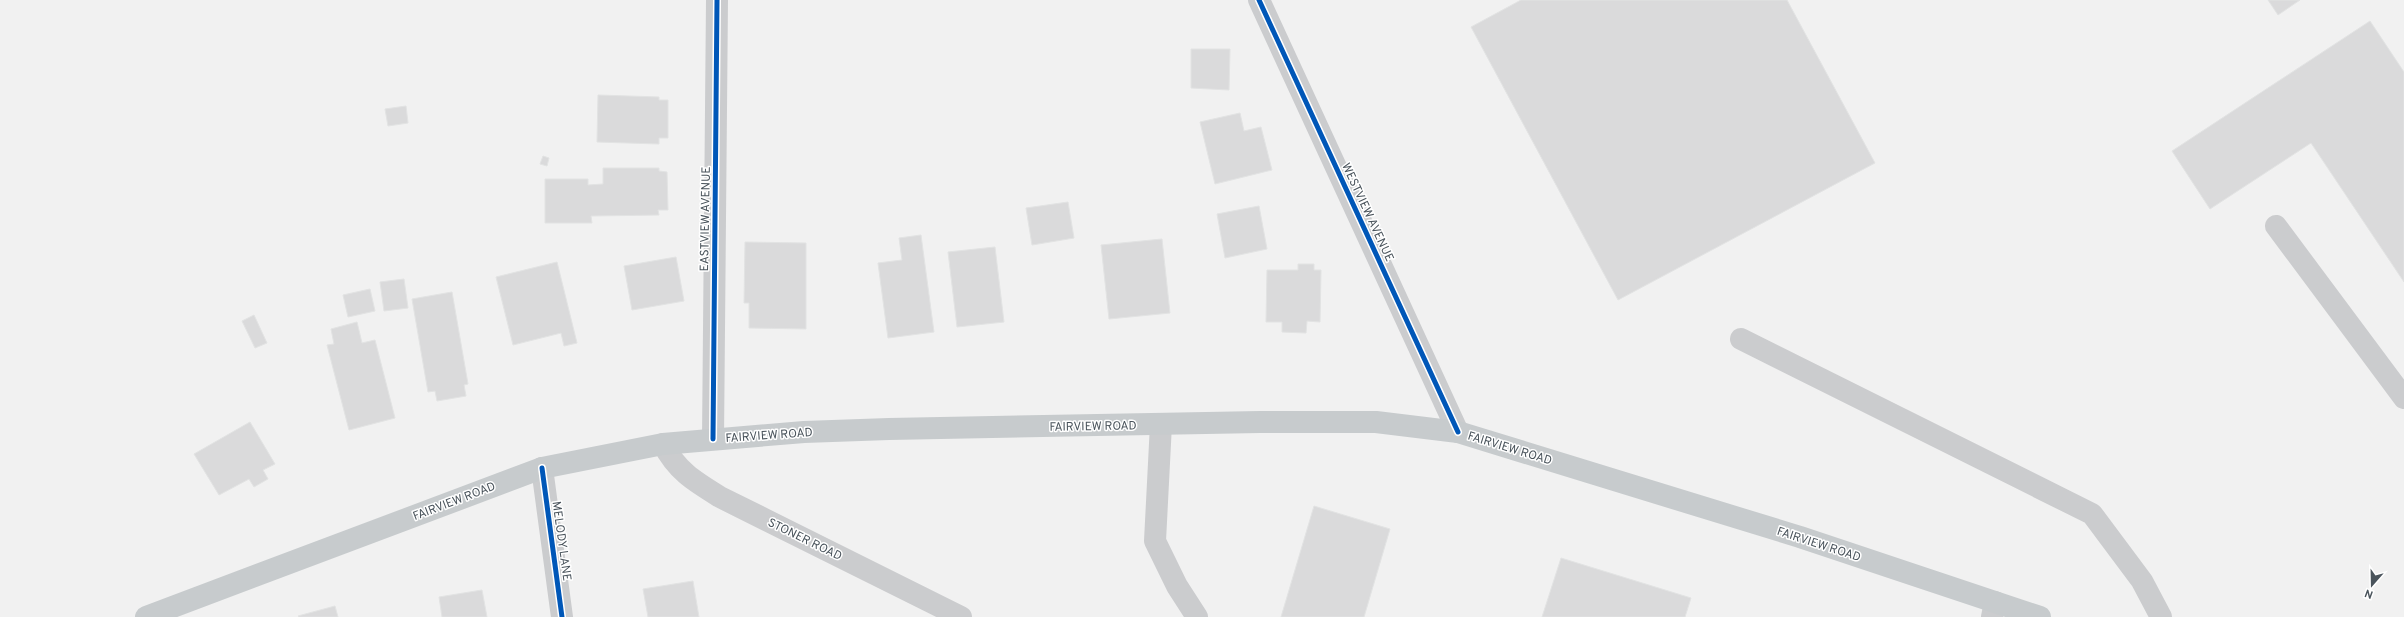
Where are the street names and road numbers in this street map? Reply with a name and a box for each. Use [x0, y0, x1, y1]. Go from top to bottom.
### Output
street label: WESTVIEW AVENUE [1337, 161, 1397, 264]
street label: EASTVIEW AVENUE [697, 166, 715, 272]
street label: FAIRVIEW ROAD [1049, 418, 1137, 436]
street label: FAIRVIEW ROAD [725, 425, 813, 447]
street label: FAIRVIEW ROAD [1466, 429, 1554, 469]
street label: FAIRVIEW ROAD [411, 479, 498, 525]
street label: MELODY LANE [548, 500, 575, 582]
street label: STONER ROAD [765, 515, 844, 565]
street label: FAIRVIEW ROAD [1775, 524, 1863, 566]

